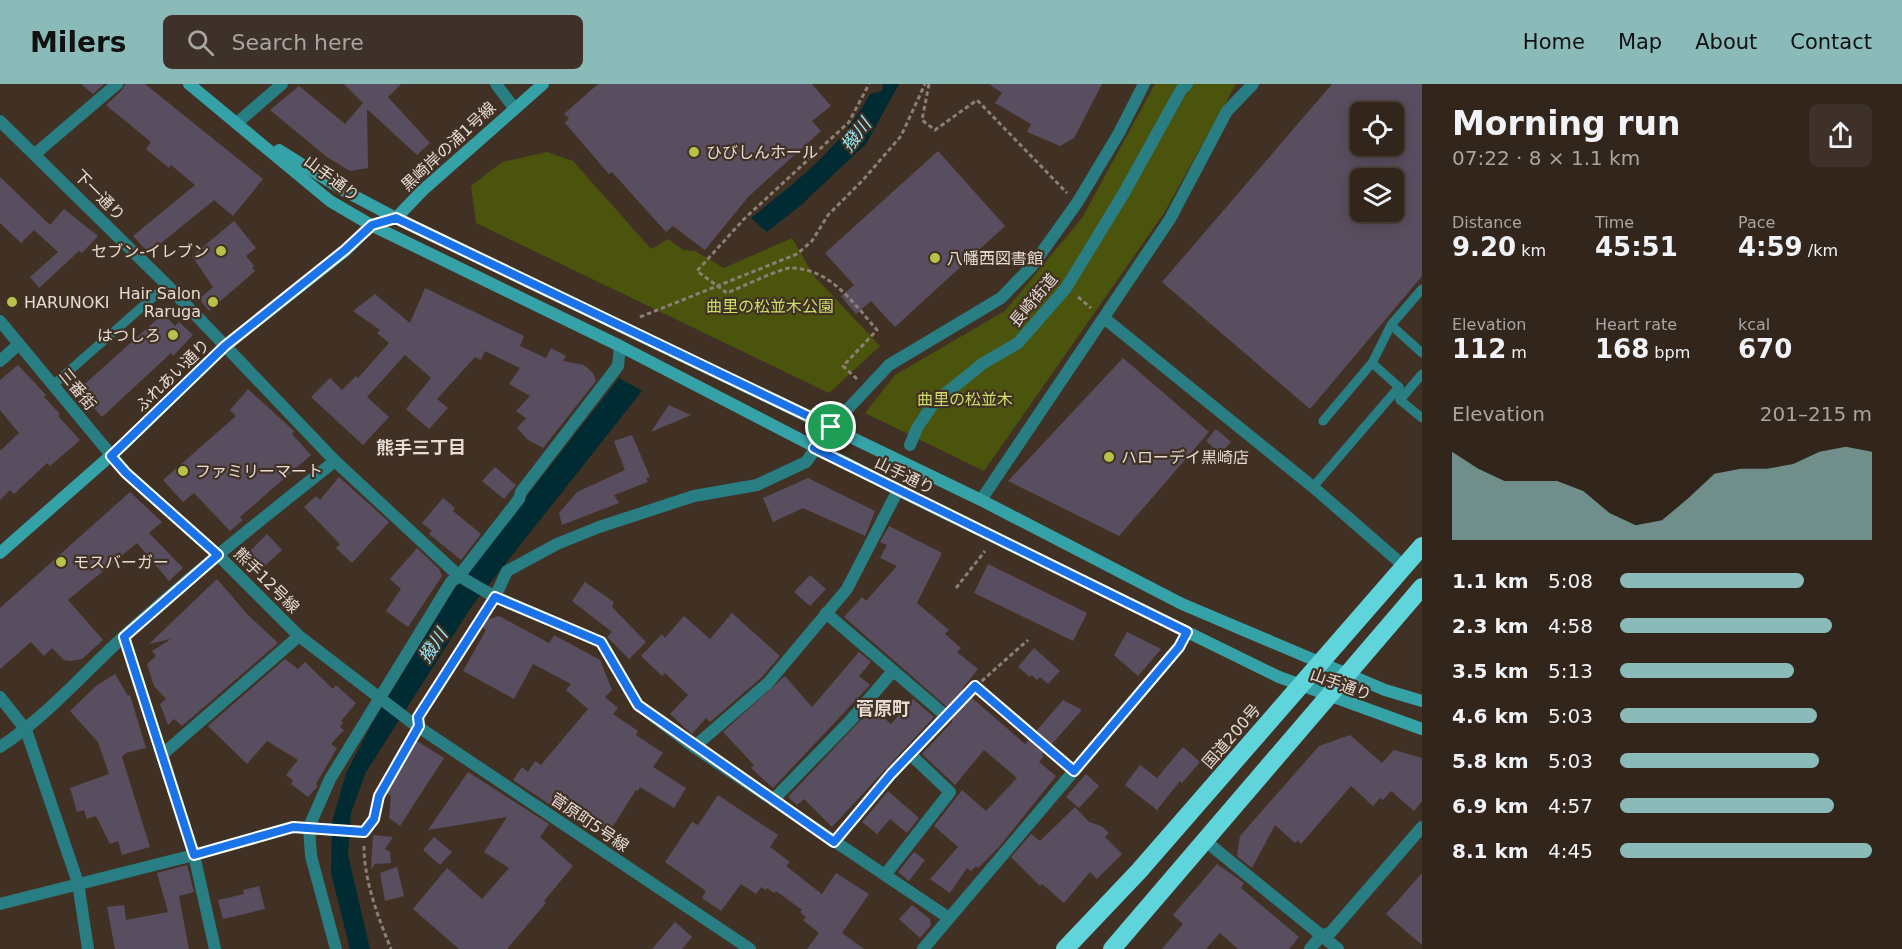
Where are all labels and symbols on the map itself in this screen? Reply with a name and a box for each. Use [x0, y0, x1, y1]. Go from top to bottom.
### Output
street label: 黒崎岸の浦1号線 [397, 98, 500, 195]
water label: 撥川 [836, 112, 876, 155]
place label: ひびしんホール [706, 143, 818, 162]
marker: ひびしんホール [687, 145, 701, 159]
street label: 山手通り [300, 152, 363, 205]
street label: 下一通り [70, 166, 129, 225]
place label: セブン-イレブン [91, 242, 209, 261]
marker: セブン-イレブン [214, 244, 228, 258]
place label: 八幡西図書館 [947, 249, 1043, 268]
marker: 八幡西図書館 [928, 251, 942, 265]
street label: 長崎街道 [1006, 270, 1061, 331]
place label: Hair Salon Raruga [119, 284, 201, 321]
place label: HARUNOKI [24, 293, 110, 312]
marker: HARUNOKI [5, 295, 19, 309]
marker: Hair Salon Raruga [206, 295, 220, 309]
park label: 曲里の松並木公園 [706, 297, 834, 316]
place label: はつしろ [97, 326, 161, 345]
marker: はつしろ [166, 328, 180, 342]
street label: ふれあい通り [131, 335, 213, 416]
street label: 三番街 [55, 365, 100, 414]
park label: 曲里の松並木 [917, 390, 1013, 409]
pin [805, 401, 856, 452]
district label: 熊手三丁目 [376, 437, 466, 458]
place label: ハローデイ黒崎店 [1121, 448, 1249, 467]
marker: ハローデイ黒崎店 [1102, 450, 1116, 464]
street label: 山手通り [872, 453, 938, 498]
place label: ファミリーマート [195, 462, 323, 481]
marker: ファミリーマート [176, 464, 190, 478]
street label: 熊手12号線 [230, 544, 303, 617]
place label: モスバーガー [73, 553, 169, 572]
marker: モスバーガー [54, 555, 68, 569]
water label: 撥川 [414, 623, 452, 667]
street label: 山手通り [1308, 665, 1374, 704]
district label: 菅原町 [856, 698, 910, 719]
street label: 国道200号 [1198, 700, 1264, 772]
street label: 菅原町5号線 [547, 789, 632, 856]

